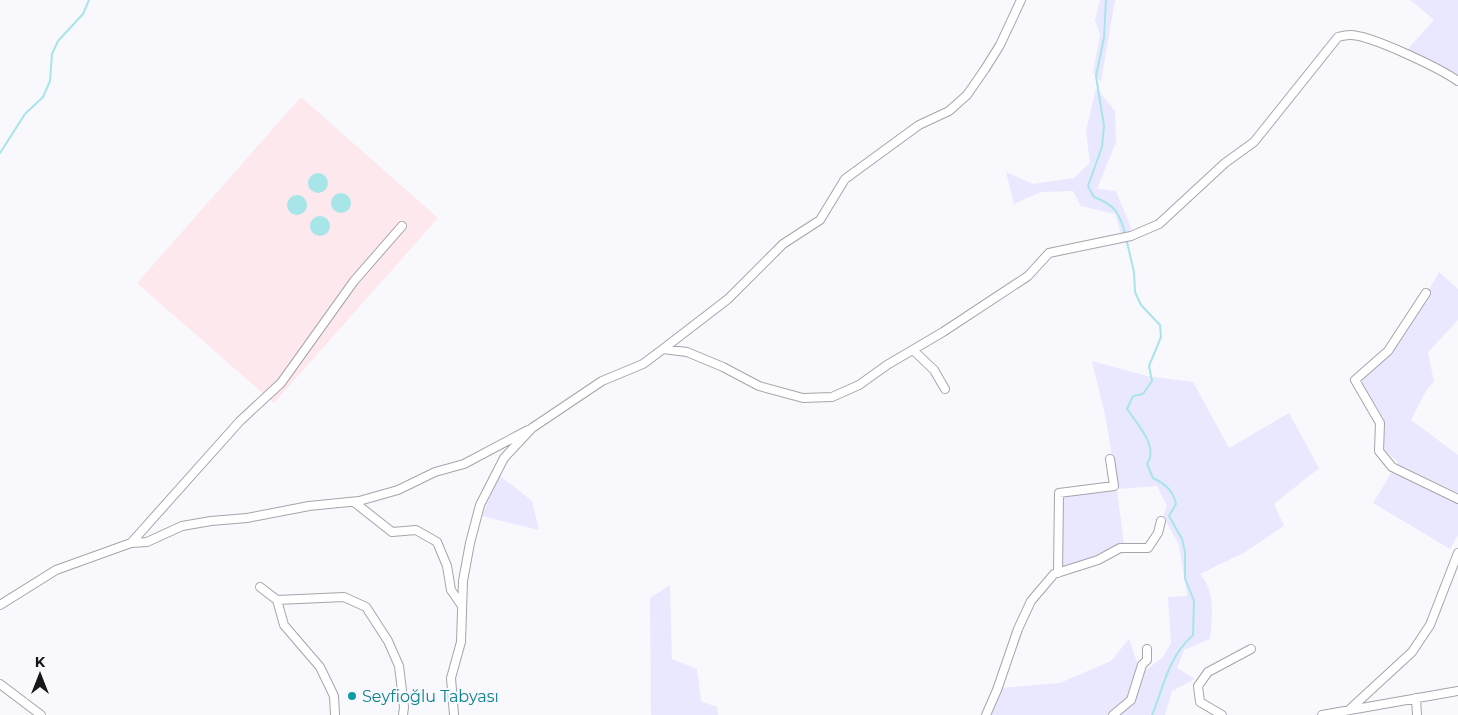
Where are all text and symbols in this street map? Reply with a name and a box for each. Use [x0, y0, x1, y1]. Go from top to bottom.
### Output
north arrow [15, 650, 65, 700]
text: K [35, 653, 46, 671]
place label: Seyfioğlu Tabyası [362, 687, 499, 706]
marker: Seyfioğlu Tabyası [346, 690, 358, 702]

